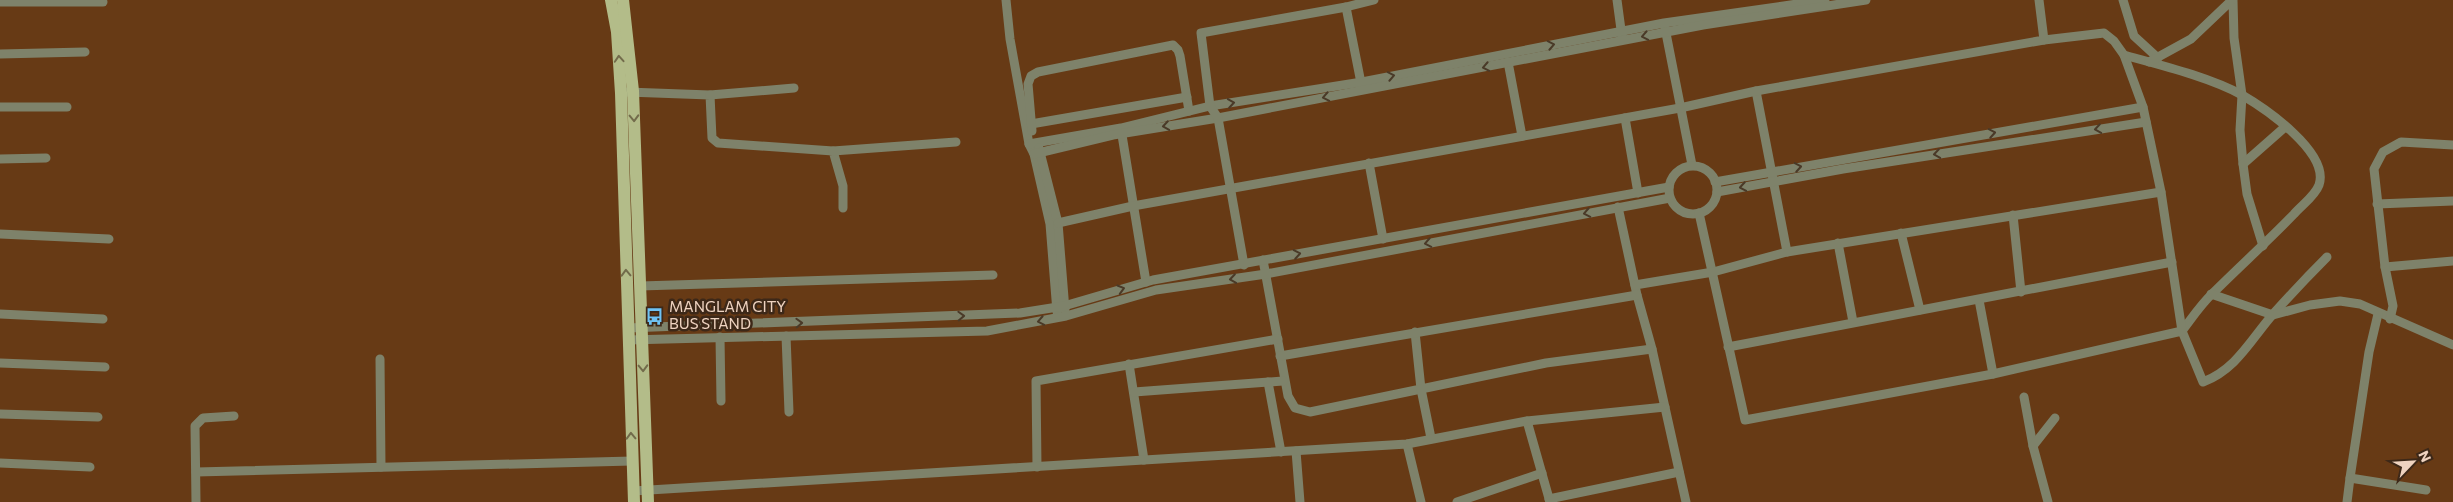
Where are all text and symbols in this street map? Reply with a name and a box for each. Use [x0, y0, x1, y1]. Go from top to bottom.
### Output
one-way arrow [1641, 31, 1650, 41]
one-way arrow [1546, 40, 1555, 51]
one-way arrow [614, 54, 625, 62]
one-way arrow [1481, 61, 1490, 72]
one-way arrow [1387, 72, 1396, 82]
one-way arrow [1322, 92, 1331, 102]
one-way arrow [1227, 98, 1235, 108]
one-way arrow [629, 114, 639, 122]
one-way arrow [1162, 121, 1171, 131]
one-way arrow [2094, 124, 2102, 134]
one-way arrow [1988, 129, 1997, 139]
one-way arrow [1933, 148, 1941, 159]
one-way arrow [1793, 162, 1802, 173]
one-way arrow [1738, 181, 1747, 191]
one-way arrow [1583, 208, 1592, 218]
one-way arrow [1423, 238, 1432, 248]
one-way arrow [1293, 249, 1301, 259]
one-way arrow [621, 269, 631, 277]
one-way arrow [1229, 273, 1238, 283]
one-way arrow [1116, 285, 1124, 295]
place label: MANGLAM CITY BUS STAND [669, 297, 786, 332]
bus stop icon: MANGLAM CITY BUS STAND [645, 306, 665, 326]
one-way arrow [957, 310, 965, 321]
one-way arrow [1036, 315, 1045, 325]
one-way arrow [795, 317, 803, 328]
one-way arrow [638, 364, 649, 372]
one-way arrow [626, 432, 637, 440]
north arrow [2388, 437, 2438, 487]
text: N [2415, 448, 2435, 465]

